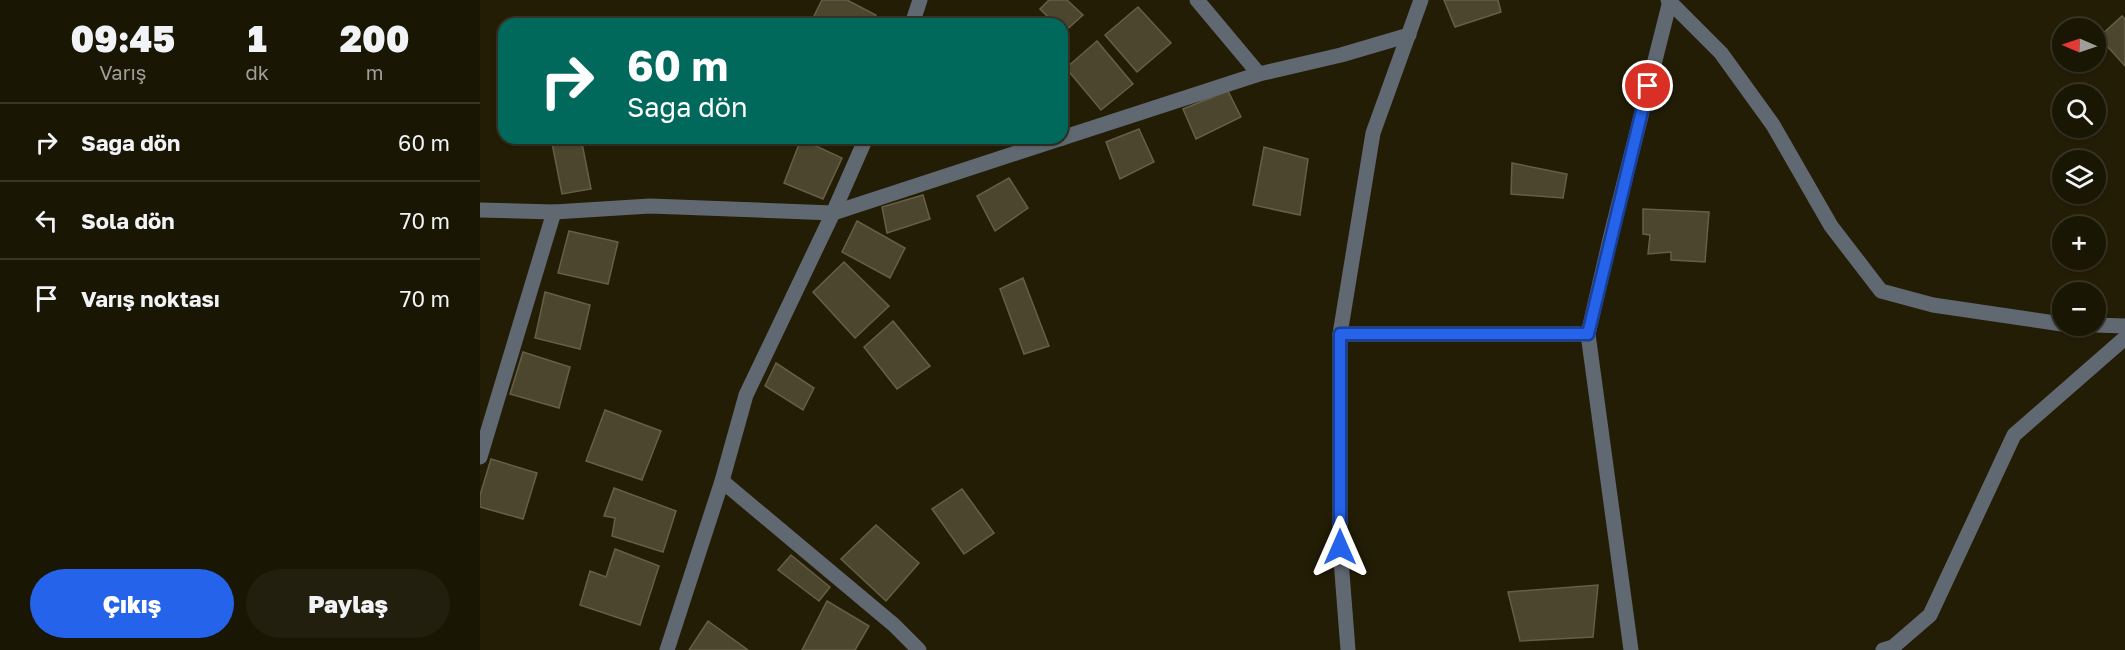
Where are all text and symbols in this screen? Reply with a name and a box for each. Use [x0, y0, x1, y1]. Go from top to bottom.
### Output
text: 09:45 [70, 17, 175, 60]
text: 1 [248, 17, 267, 60]
text: 200 [340, 17, 410, 60]
north arrow [2052, 18, 2106, 72]
map controls [2052, 18, 2106, 336]
text: 60 m [627, 40, 728, 90]
icon: right [528, 42, 606, 120]
text: Varış [99, 60, 146, 84]
text: dk [246, 60, 269, 84]
text: m [366, 60, 383, 84]
pin [1622, 60, 1673, 111]
icon: arrive [1631, 69, 1664, 102]
button: search [2052, 84, 2106, 138]
text: Sağa dön [627, 91, 748, 123]
icon: right [30, 126, 63, 159]
text: Sağa dön [81, 129, 180, 156]
text: 60 m [398, 129, 450, 156]
button: layers [2052, 150, 2106, 204]
icon: left [30, 204, 63, 237]
text: Sola dön [81, 207, 175, 234]
text: 70 m [400, 207, 450, 234]
button: + [2052, 216, 2106, 270]
icon: arrive [30, 282, 63, 315]
button: − [2052, 282, 2106, 336]
text: Varış noktası [81, 285, 220, 312]
text: 70 m [400, 285, 450, 312]
position arrow [1308, 515, 1372, 579]
button: Çıkış [30, 569, 234, 638]
button: Paylaş [246, 569, 450, 638]

